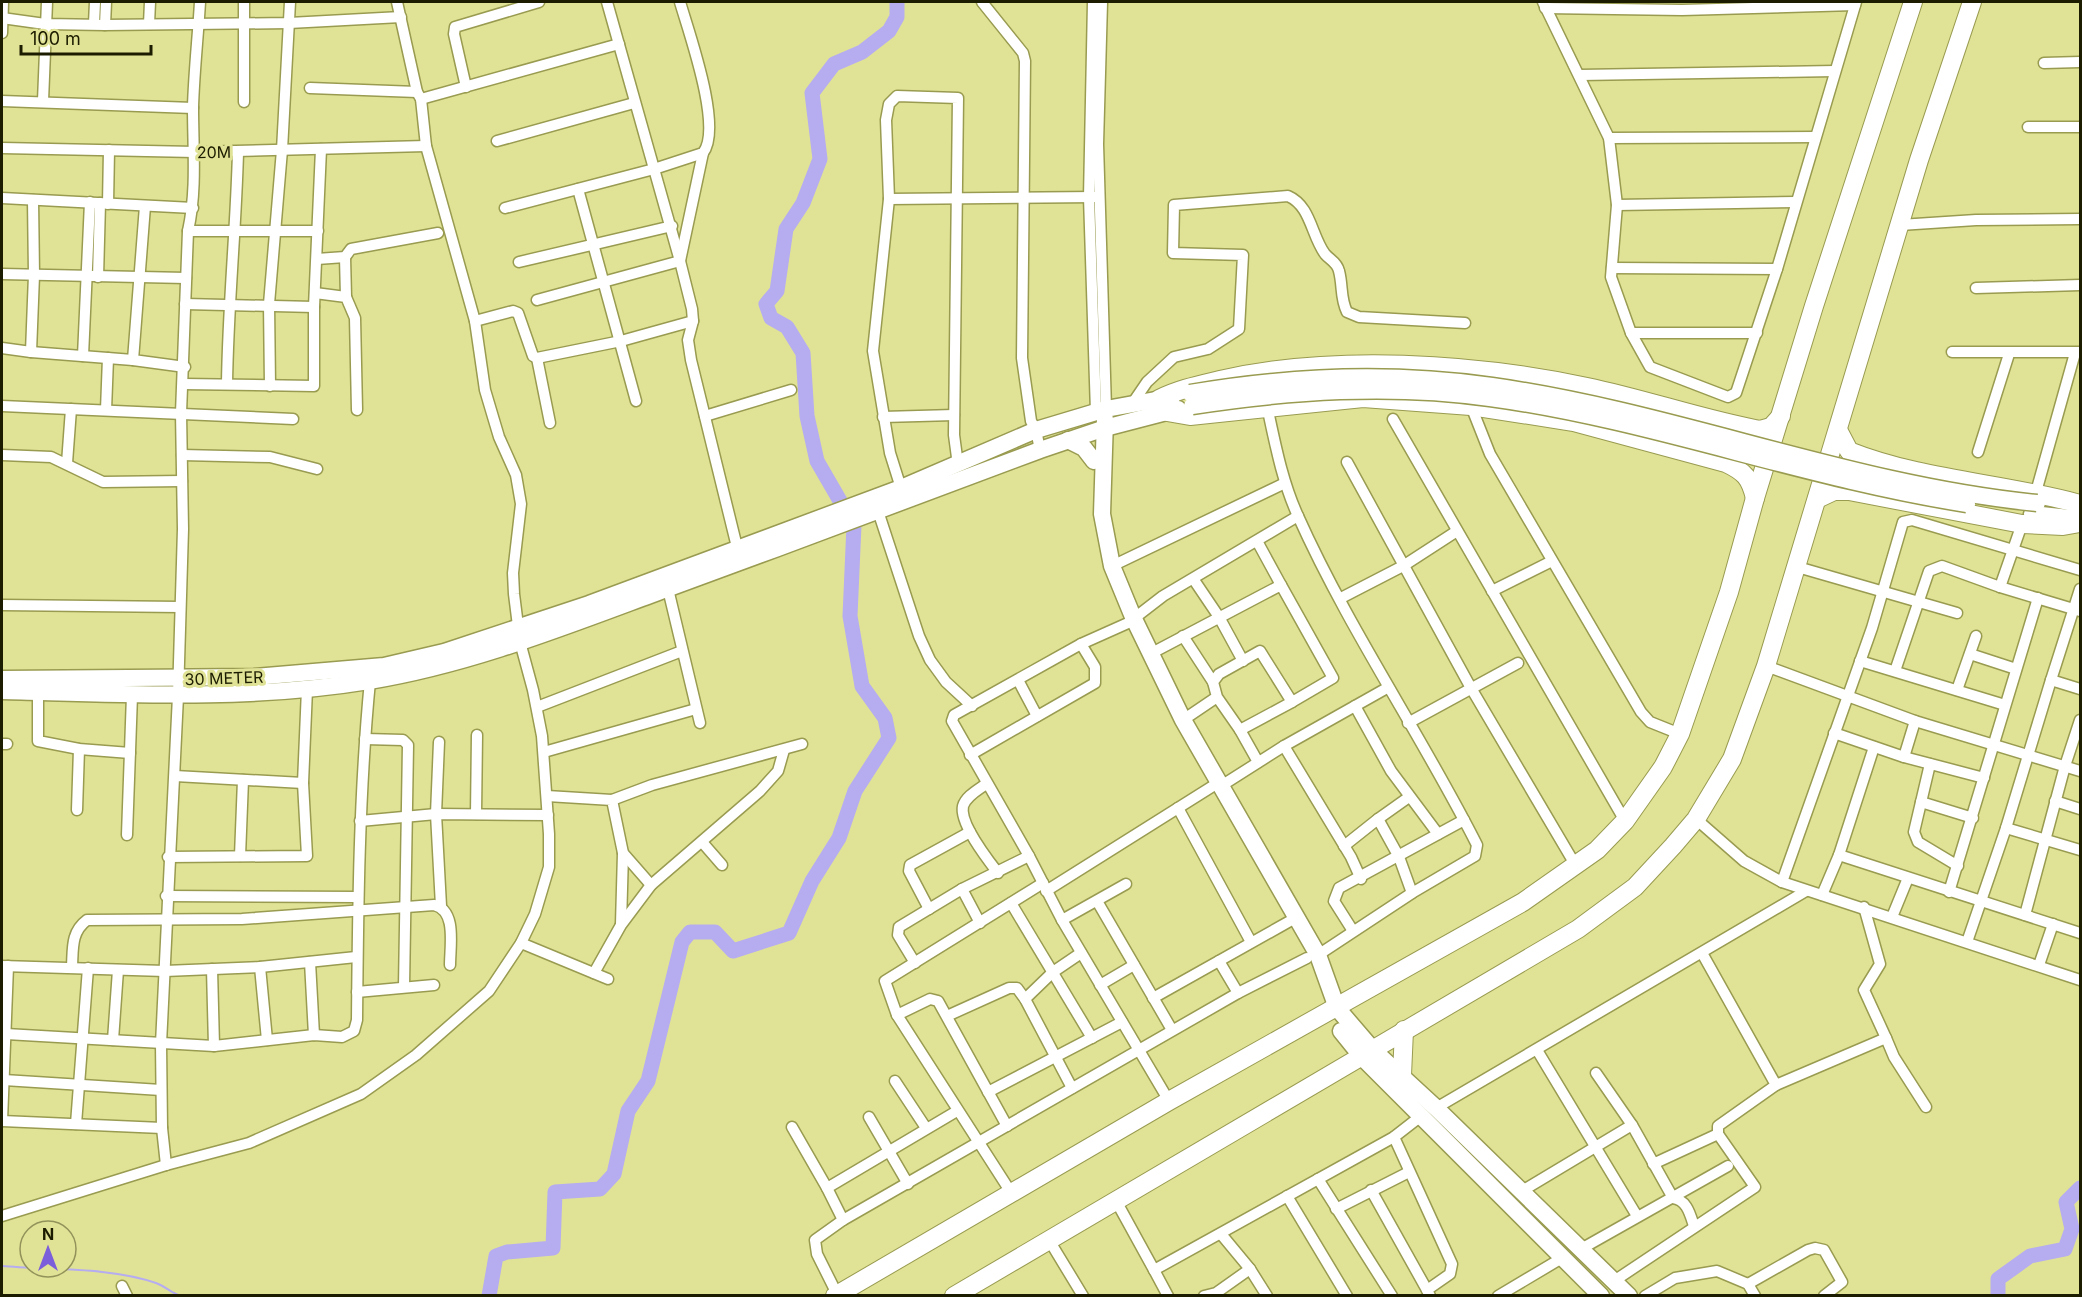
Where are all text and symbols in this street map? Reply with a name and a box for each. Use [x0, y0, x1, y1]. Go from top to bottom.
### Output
scale bar [21, 18, 152, 56]
text: 100 m [30, 28, 81, 49]
street label: 20M [197, 142, 231, 162]
street label: 30 METER [184, 667, 264, 689]
north arrow [18, 1219, 78, 1279]
text: N [42, 1224, 54, 1244]

